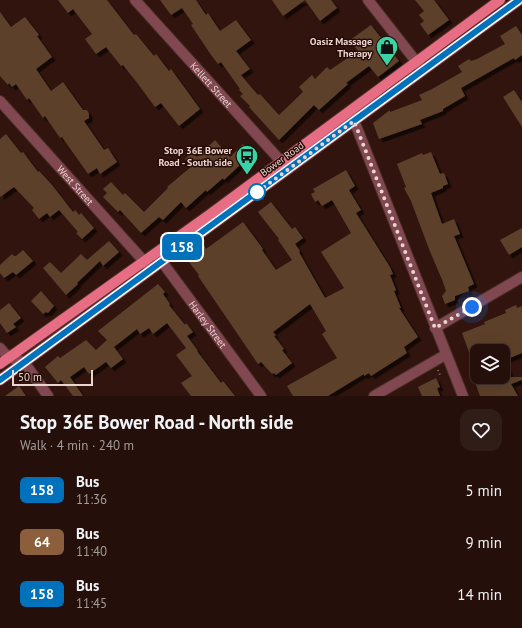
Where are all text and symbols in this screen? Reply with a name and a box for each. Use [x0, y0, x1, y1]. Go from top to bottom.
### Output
shop icon: Oasiz Massage Therapy [374, 34, 400, 67]
place label: Oasiz Massage Therapy [310, 35, 372, 60]
street label: Kellett Street [188, 59, 236, 110]
street label: Bower Road [258, 139, 306, 179]
bus stop icon: Stop 36E Bower Road - South side [234, 143, 260, 176]
place label: Stop 36E Bower Road - South side [158, 144, 232, 169]
street label: West Street [54, 163, 97, 208]
unlabelled marker [248, 183, 266, 201]
line badge: 158 [159, 234, 205, 260]
text: 158 [170, 238, 194, 256]
your location [462, 297, 482, 317]
street label: Harley Street [186, 298, 230, 351]
map controls [470, 344, 510, 384]
button: layers [470, 344, 510, 384]
scale bar [12, 368, 93, 387]
text: 50 m [18, 370, 42, 384]
button: heart [460, 409, 502, 451]
text: Stop 36E Bower Road - North side [20, 410, 293, 434]
text: Walk · 4 min · 240 m [20, 437, 134, 454]
text: Bus [76, 472, 99, 491]
text: 158 [30, 481, 54, 499]
text: 5 min [465, 481, 502, 500]
text: 11:36 [76, 491, 107, 508]
text: Bus [76, 524, 99, 543]
text: 64 [34, 533, 50, 551]
text: 9 min [465, 533, 502, 552]
text: 11:40 [76, 543, 107, 560]
text: Bus [76, 576, 99, 595]
text: 158 [30, 585, 54, 603]
text: 14 min [457, 585, 502, 604]
text: 11:45 [76, 595, 107, 612]

